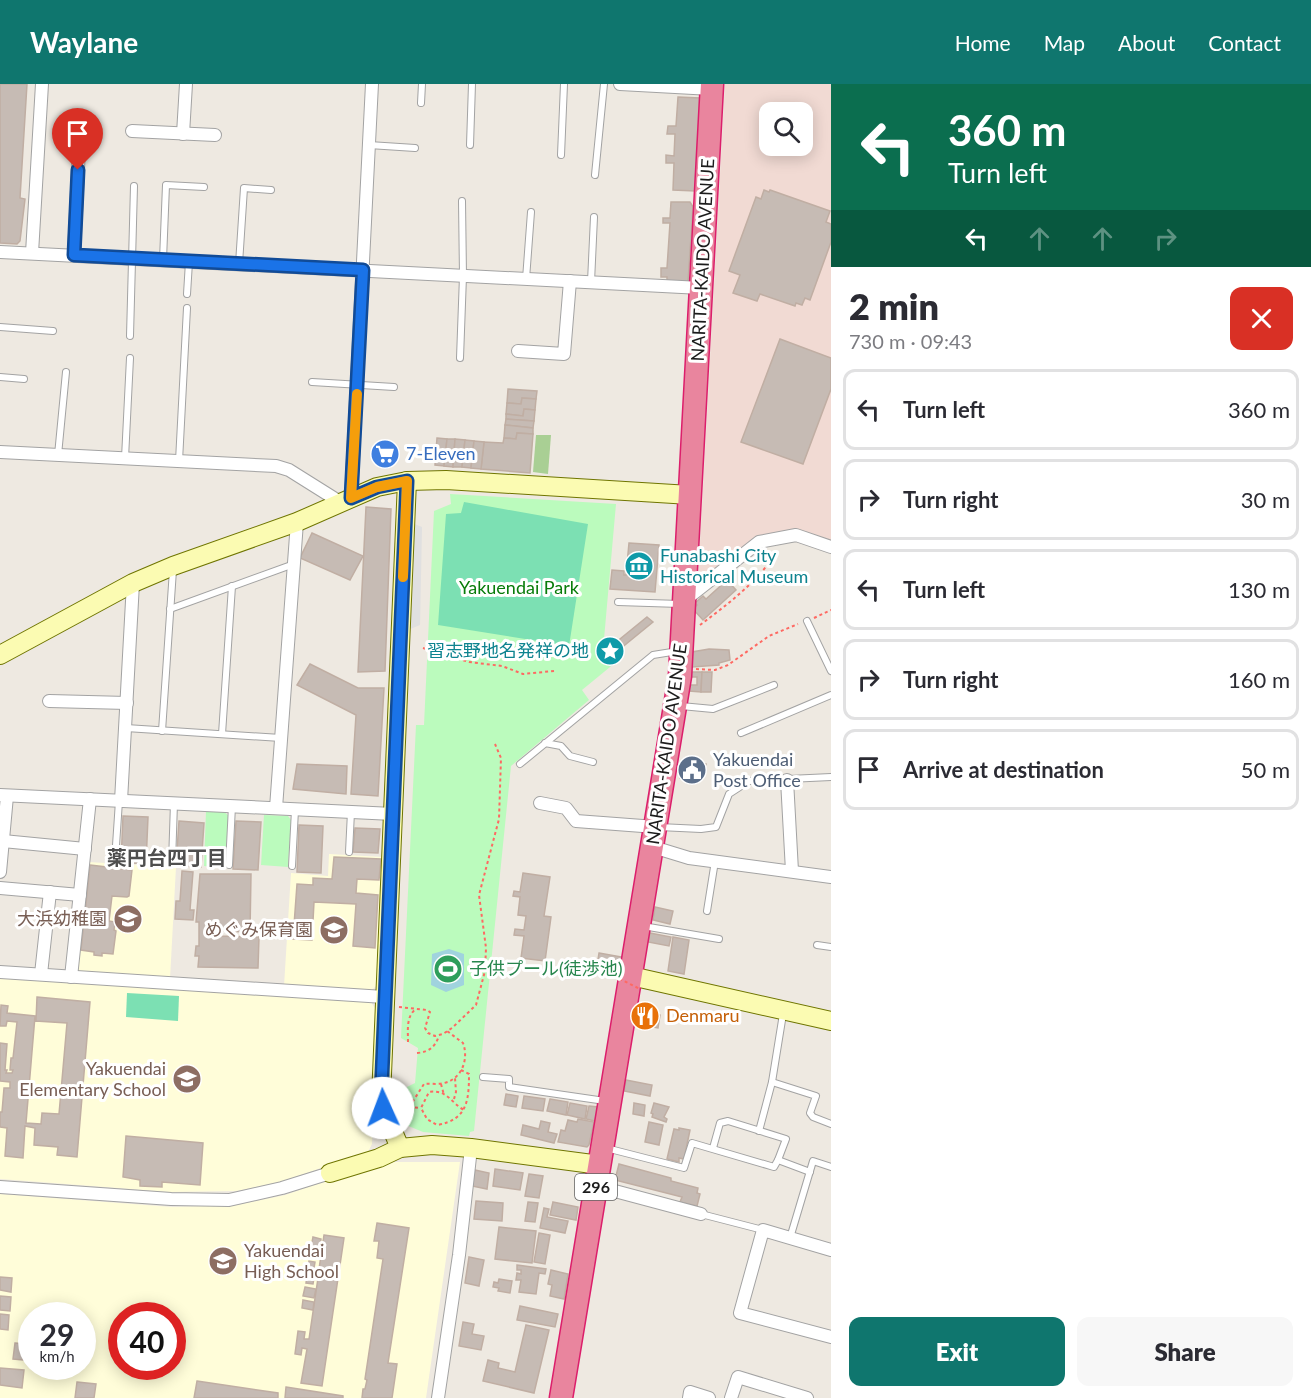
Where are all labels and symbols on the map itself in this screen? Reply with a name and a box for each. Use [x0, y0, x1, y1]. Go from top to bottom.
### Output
pin [52, 108, 103, 170]
street label: NARITA-KAIDO AVENUE [686, 158, 718, 362]
supermarket icon: 7-Eleven [369, 438, 401, 470]
place label: 7-Eleven [406, 442, 476, 464]
place label: Funabashi City Historical Museum [660, 544, 808, 587]
museum icon: Funabashi City Historical Museum [623, 550, 655, 582]
park label: Yakuendai Park [459, 576, 580, 598]
place icon: 習志野地名発祥の地 [594, 635, 626, 667]
place label: 習志野地名発祥の地 [427, 639, 589, 661]
street label: NARITA-KAIDO AVENUE [641, 642, 691, 846]
place label: Yakuendai Post Office [713, 748, 801, 791]
public building icon: Yakuendai Post Office [676, 754, 708, 786]
district label: 薬円台四丁目 [107, 845, 227, 869]
school or university icon: 大浜幼稚園 [112, 903, 144, 935]
place label: 大浜幼稚園 [17, 907, 107, 929]
school or university icon: めぐみ保育園 [318, 914, 350, 946]
place label: めぐみ保育園 [204, 918, 313, 940]
sports icon: 子供プール(徒渉池) [432, 953, 464, 985]
place label: 子供プール(徒渉池) [469, 957, 623, 979]
restaurant icon: Denmaru [629, 1000, 661, 1032]
place label: Denmaru [666, 1004, 739, 1026]
place label: Yakuendai Elementary School [19, 1057, 166, 1100]
school or university icon: Yakuendai Elementary School [171, 1063, 203, 1095]
position arrow [351, 1076, 415, 1140]
road number: 296 [575, 1174, 617, 1200]
place label: Yakuendai High School [244, 1239, 339, 1282]
school or university icon: Yakuendai High School [207, 1245, 239, 1277]
speed limit sign: 40 [108, 1302, 186, 1380]

